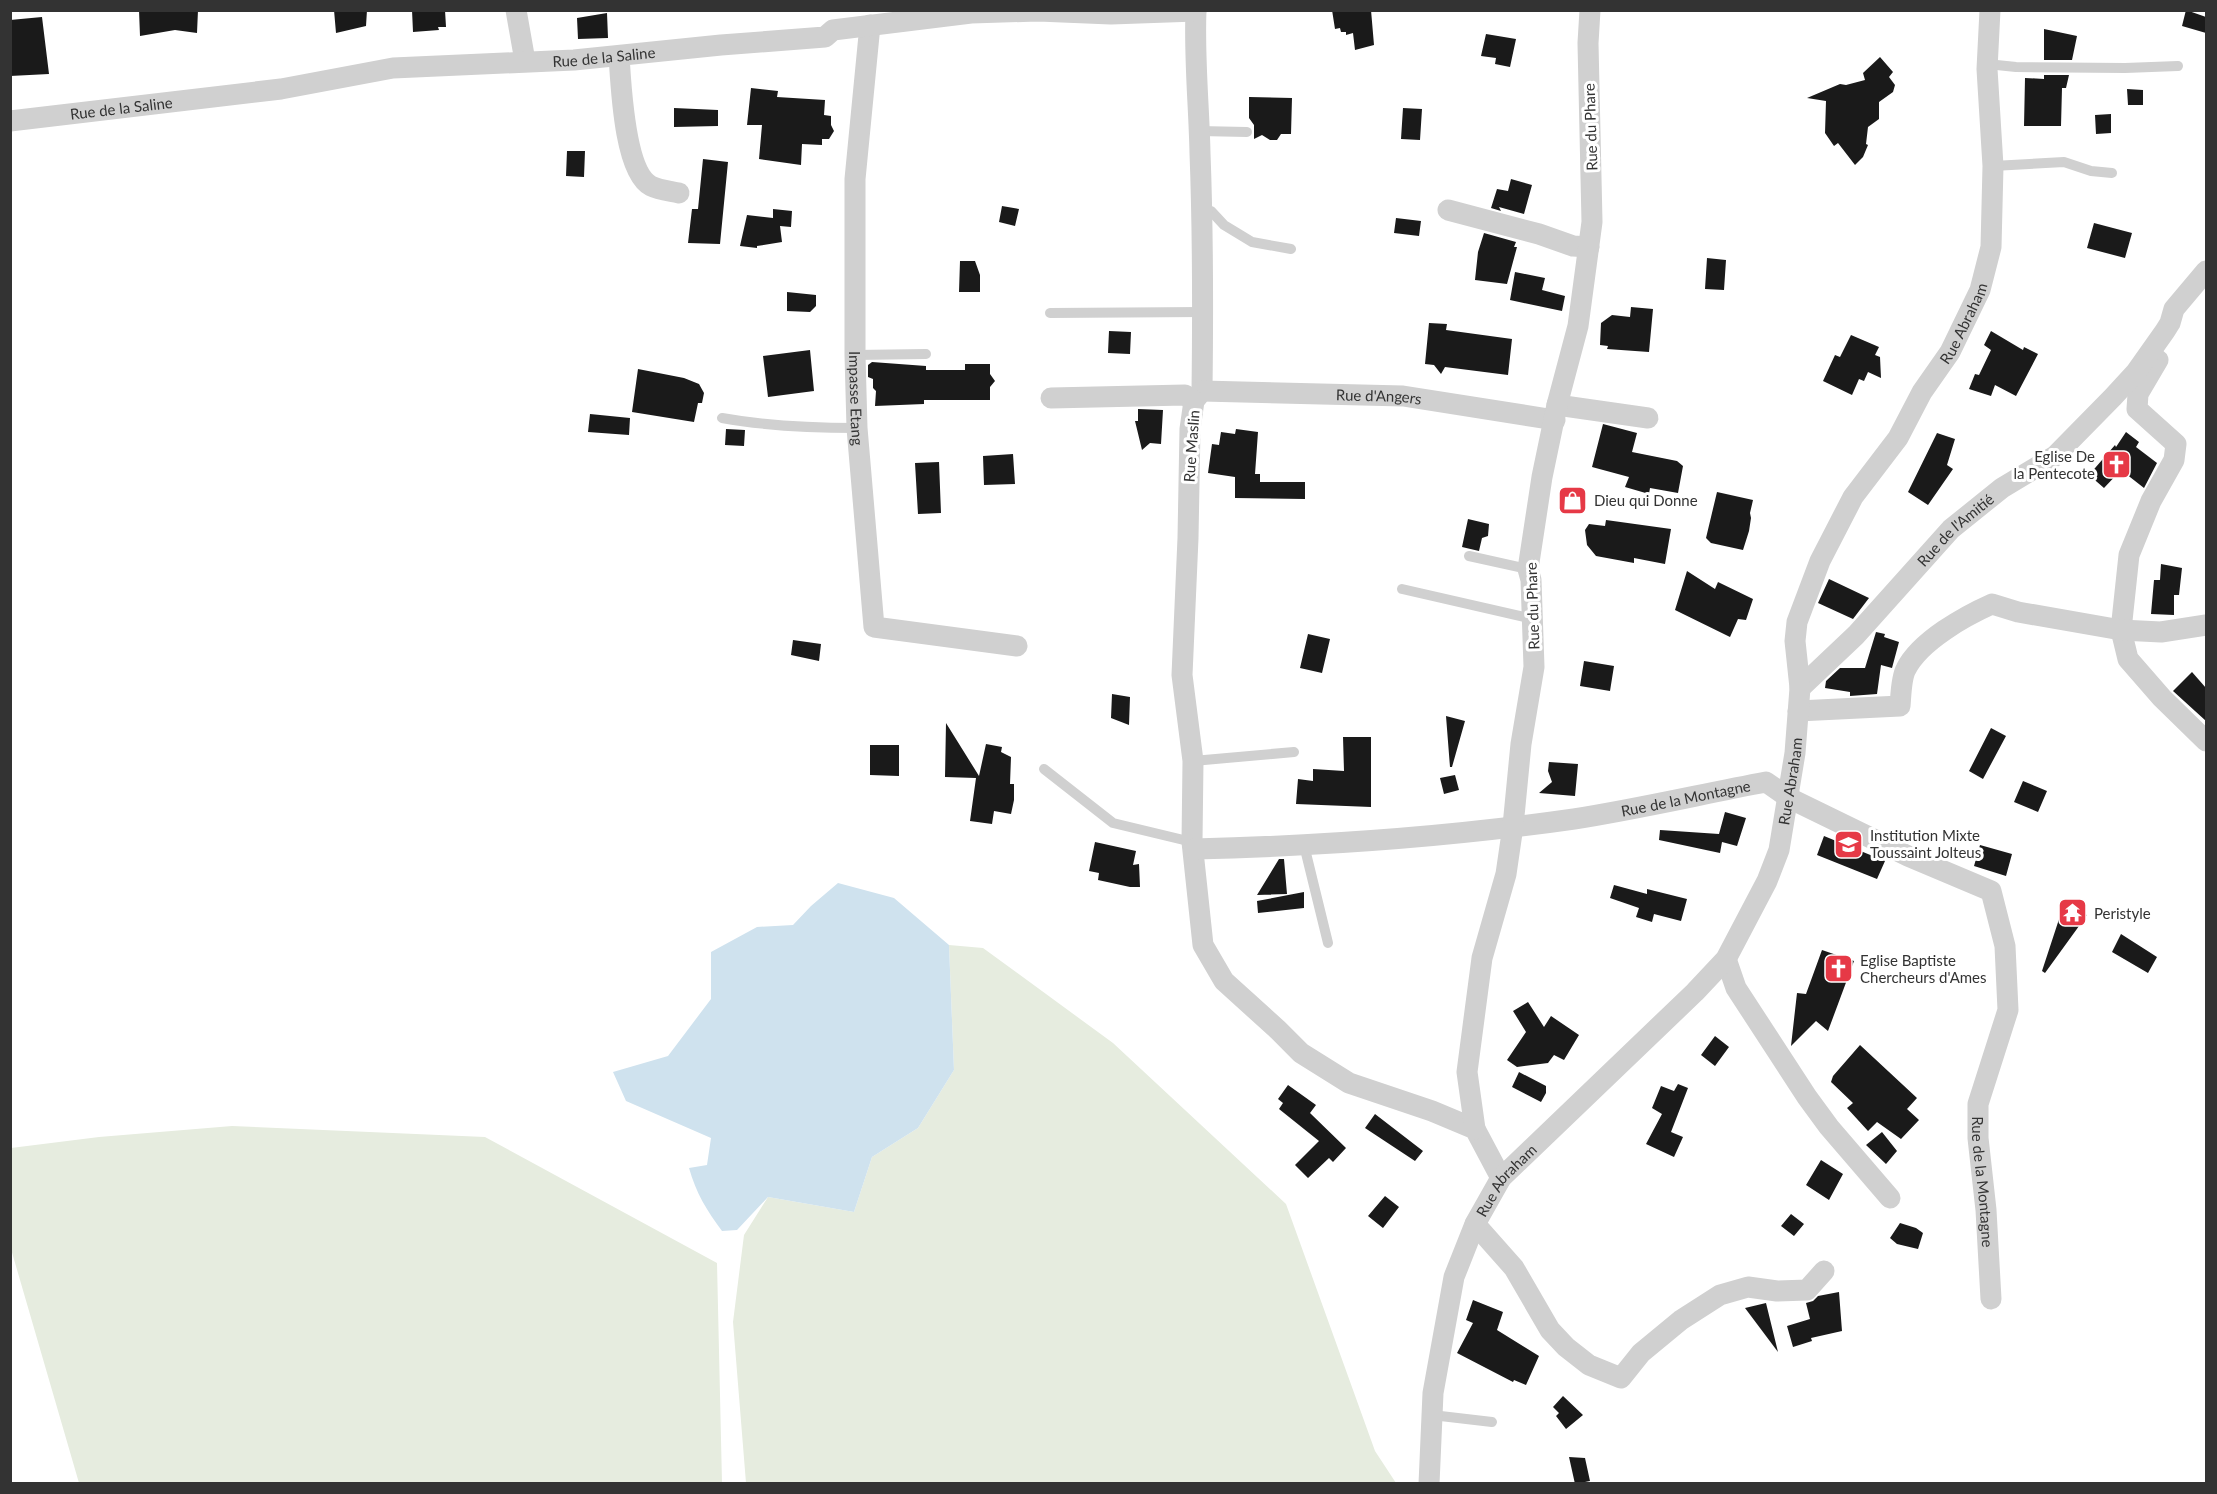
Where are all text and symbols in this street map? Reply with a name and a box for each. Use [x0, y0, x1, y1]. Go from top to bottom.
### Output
street label: Rue de la Saline [552, 43, 656, 70]
street label: Rue du Phare [1579, 83, 1601, 171]
street label: Rue de la Saline [69, 93, 174, 123]
street label: Rue Abraham [1936, 281, 1990, 367]
street label: Impasse Etang [846, 351, 867, 446]
street label: Rue d'Angers [1336, 385, 1423, 408]
street label: Rue Maslin [1179, 409, 1203, 483]
place label: Eglise De la Pentecote [2013, 447, 2095, 482]
church icon: Eglise De la Pentecote [2100, 449, 2132, 481]
shop icon: Dieu qui Donne [1557, 484, 1589, 516]
street label: Rue de l'Amitié [1913, 490, 1997, 570]
place label: Dieu qui Donne [1594, 491, 1698, 509]
street label: Rue du Phare [1521, 562, 1543, 650]
street label: Rue Abraham [1774, 737, 1805, 826]
street label: Rue de la Montagne [1619, 776, 1752, 820]
place label: Institution Mixte Toussaint Jolteus [1870, 826, 1981, 861]
school or university icon: Institution Mixte Toussaint Jolteus [1833, 828, 1865, 860]
temple icon: Peristyle [2057, 897, 2089, 929]
place label: Peristyle [2094, 904, 2151, 922]
place label: Eglise Baptiste Chercheurs d'Ames [1860, 951, 1987, 986]
church icon: Eglise Baptiste Chercheurs d'Ames [1823, 953, 1855, 985]
street label: Rue de la Montagne [1969, 1116, 1997, 1248]
street label: Rue Abraham [1472, 1140, 1540, 1220]

